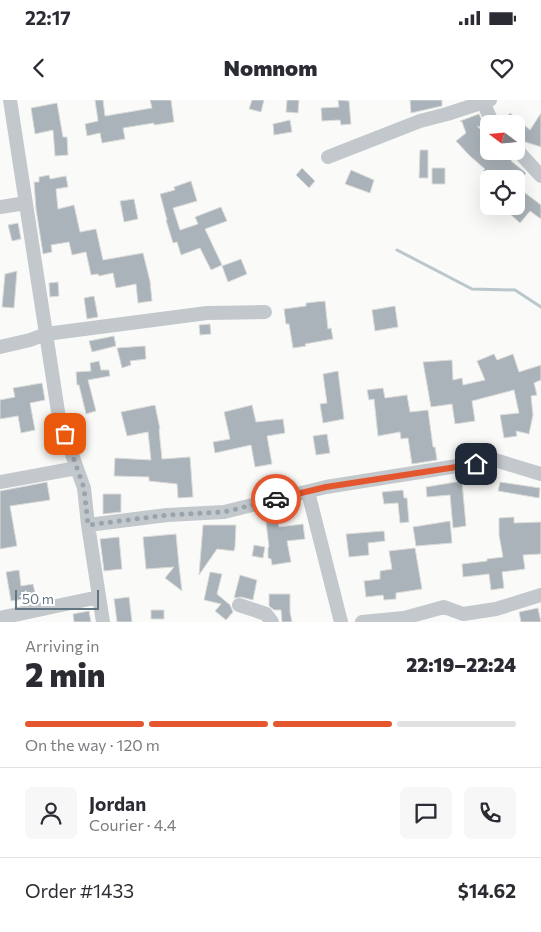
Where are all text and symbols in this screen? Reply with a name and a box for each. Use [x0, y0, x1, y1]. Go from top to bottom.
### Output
text: 22:17 [25, 6, 71, 29]
icon: back [25, 54, 53, 82]
text: Nomnom [224, 54, 317, 81]
icon: heart [488, 54, 516, 82]
north arrow [480, 115, 525, 160]
map controls [480, 115, 525, 215]
button: locate [480, 170, 525, 215]
pin [44, 413, 86, 455]
icon: bag [51, 420, 79, 448]
pin [455, 443, 497, 485]
icon: home [462, 450, 490, 478]
courier [251, 474, 301, 524]
icon: car [262, 485, 290, 513]
scale bar [15, 587, 99, 610]
text: 50 m [22, 590, 54, 607]
text: Arriving in [25, 636, 99, 655]
text: 22:19–22:24 [406, 653, 516, 676]
text: 2 min [25, 654, 105, 694]
text: On the way · 120 m [25, 735, 160, 754]
button: person [25, 787, 77, 839]
button: chat [400, 787, 452, 839]
button: phone [464, 787, 516, 839]
text: Jordan [89, 792, 146, 815]
text: Courier · 4.4 [89, 815, 176, 834]
text: Order #1433 [25, 879, 134, 902]
text: $14.62 [458, 879, 516, 902]

